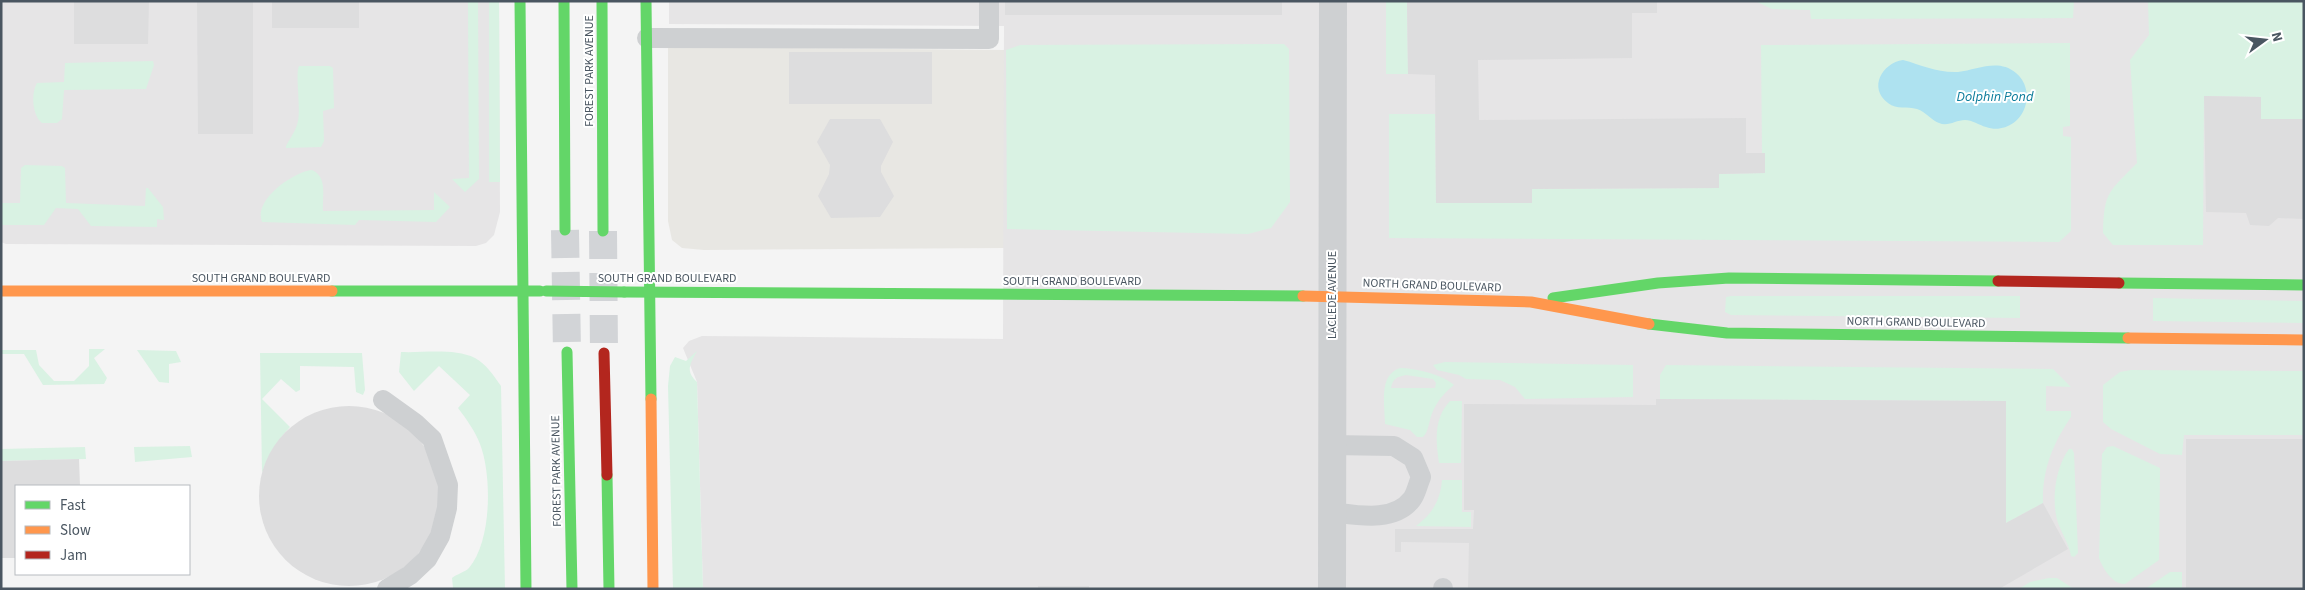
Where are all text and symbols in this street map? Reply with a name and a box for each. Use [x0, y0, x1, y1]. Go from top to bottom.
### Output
street label: FOREST PARK AVENUE [581, 15, 598, 127]
north arrow [2240, 15, 2290, 65]
text: N [2266, 30, 2287, 44]
water label: Dolphin Pond [1957, 87, 2034, 107]
street label: LACLEDE AVENUE [1324, 251, 1341, 339]
street label: SOUTH GRAND BOULEVARD [192, 270, 330, 287]
street label: SOUTH GRAND BOULEVARD [598, 270, 736, 287]
street label: SOUTH GRAND BOULEVARD [1003, 273, 1141, 290]
street label: NORTH GRAND BOULEVARD [1362, 275, 1502, 296]
street label: NORTH GRAND BOULEVARD [1846, 313, 1986, 332]
street label: FOREST PARK AVENUE [547, 415, 566, 527]
legend [15, 485, 190, 575]
text: Fast [60, 495, 86, 516]
text: Slow [60, 520, 91, 541]
text: Jam [60, 545, 87, 566]

